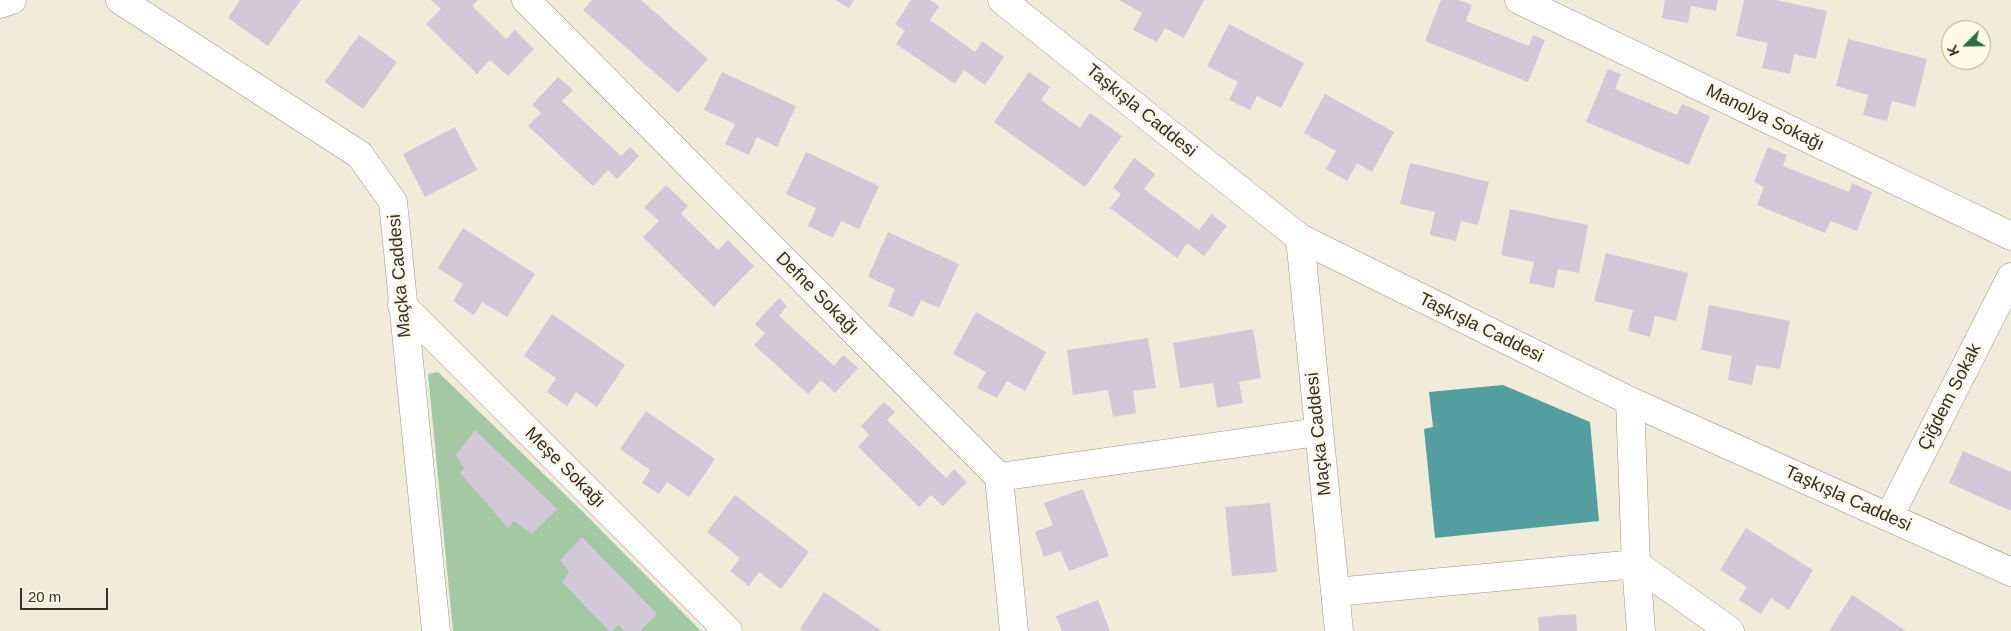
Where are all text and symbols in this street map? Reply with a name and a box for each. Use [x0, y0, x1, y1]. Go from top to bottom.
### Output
north arrow [1941, 20, 1991, 70]
text: K [1944, 43, 1962, 58]
street label: Taşkışla Caddesi [1081, 60, 1201, 162]
street label: Manolya Sokağı [1702, 80, 1828, 156]
street label: Maçka Caddesi [384, 213, 416, 339]
street label: Defne Sokağı [771, 248, 863, 340]
street label: Taşkışla Caddesi [1415, 288, 1547, 368]
street label: Çiğdem Sokak [1914, 340, 1986, 454]
street label: Maçka Caddesi [1302, 371, 1336, 497]
street label: Meşe Sokağı [520, 423, 610, 513]
street label: Taşkışla Caddesi [1781, 461, 1915, 537]
scale bar [22, 578, 110, 610]
text: 20 m [28, 588, 61, 605]

